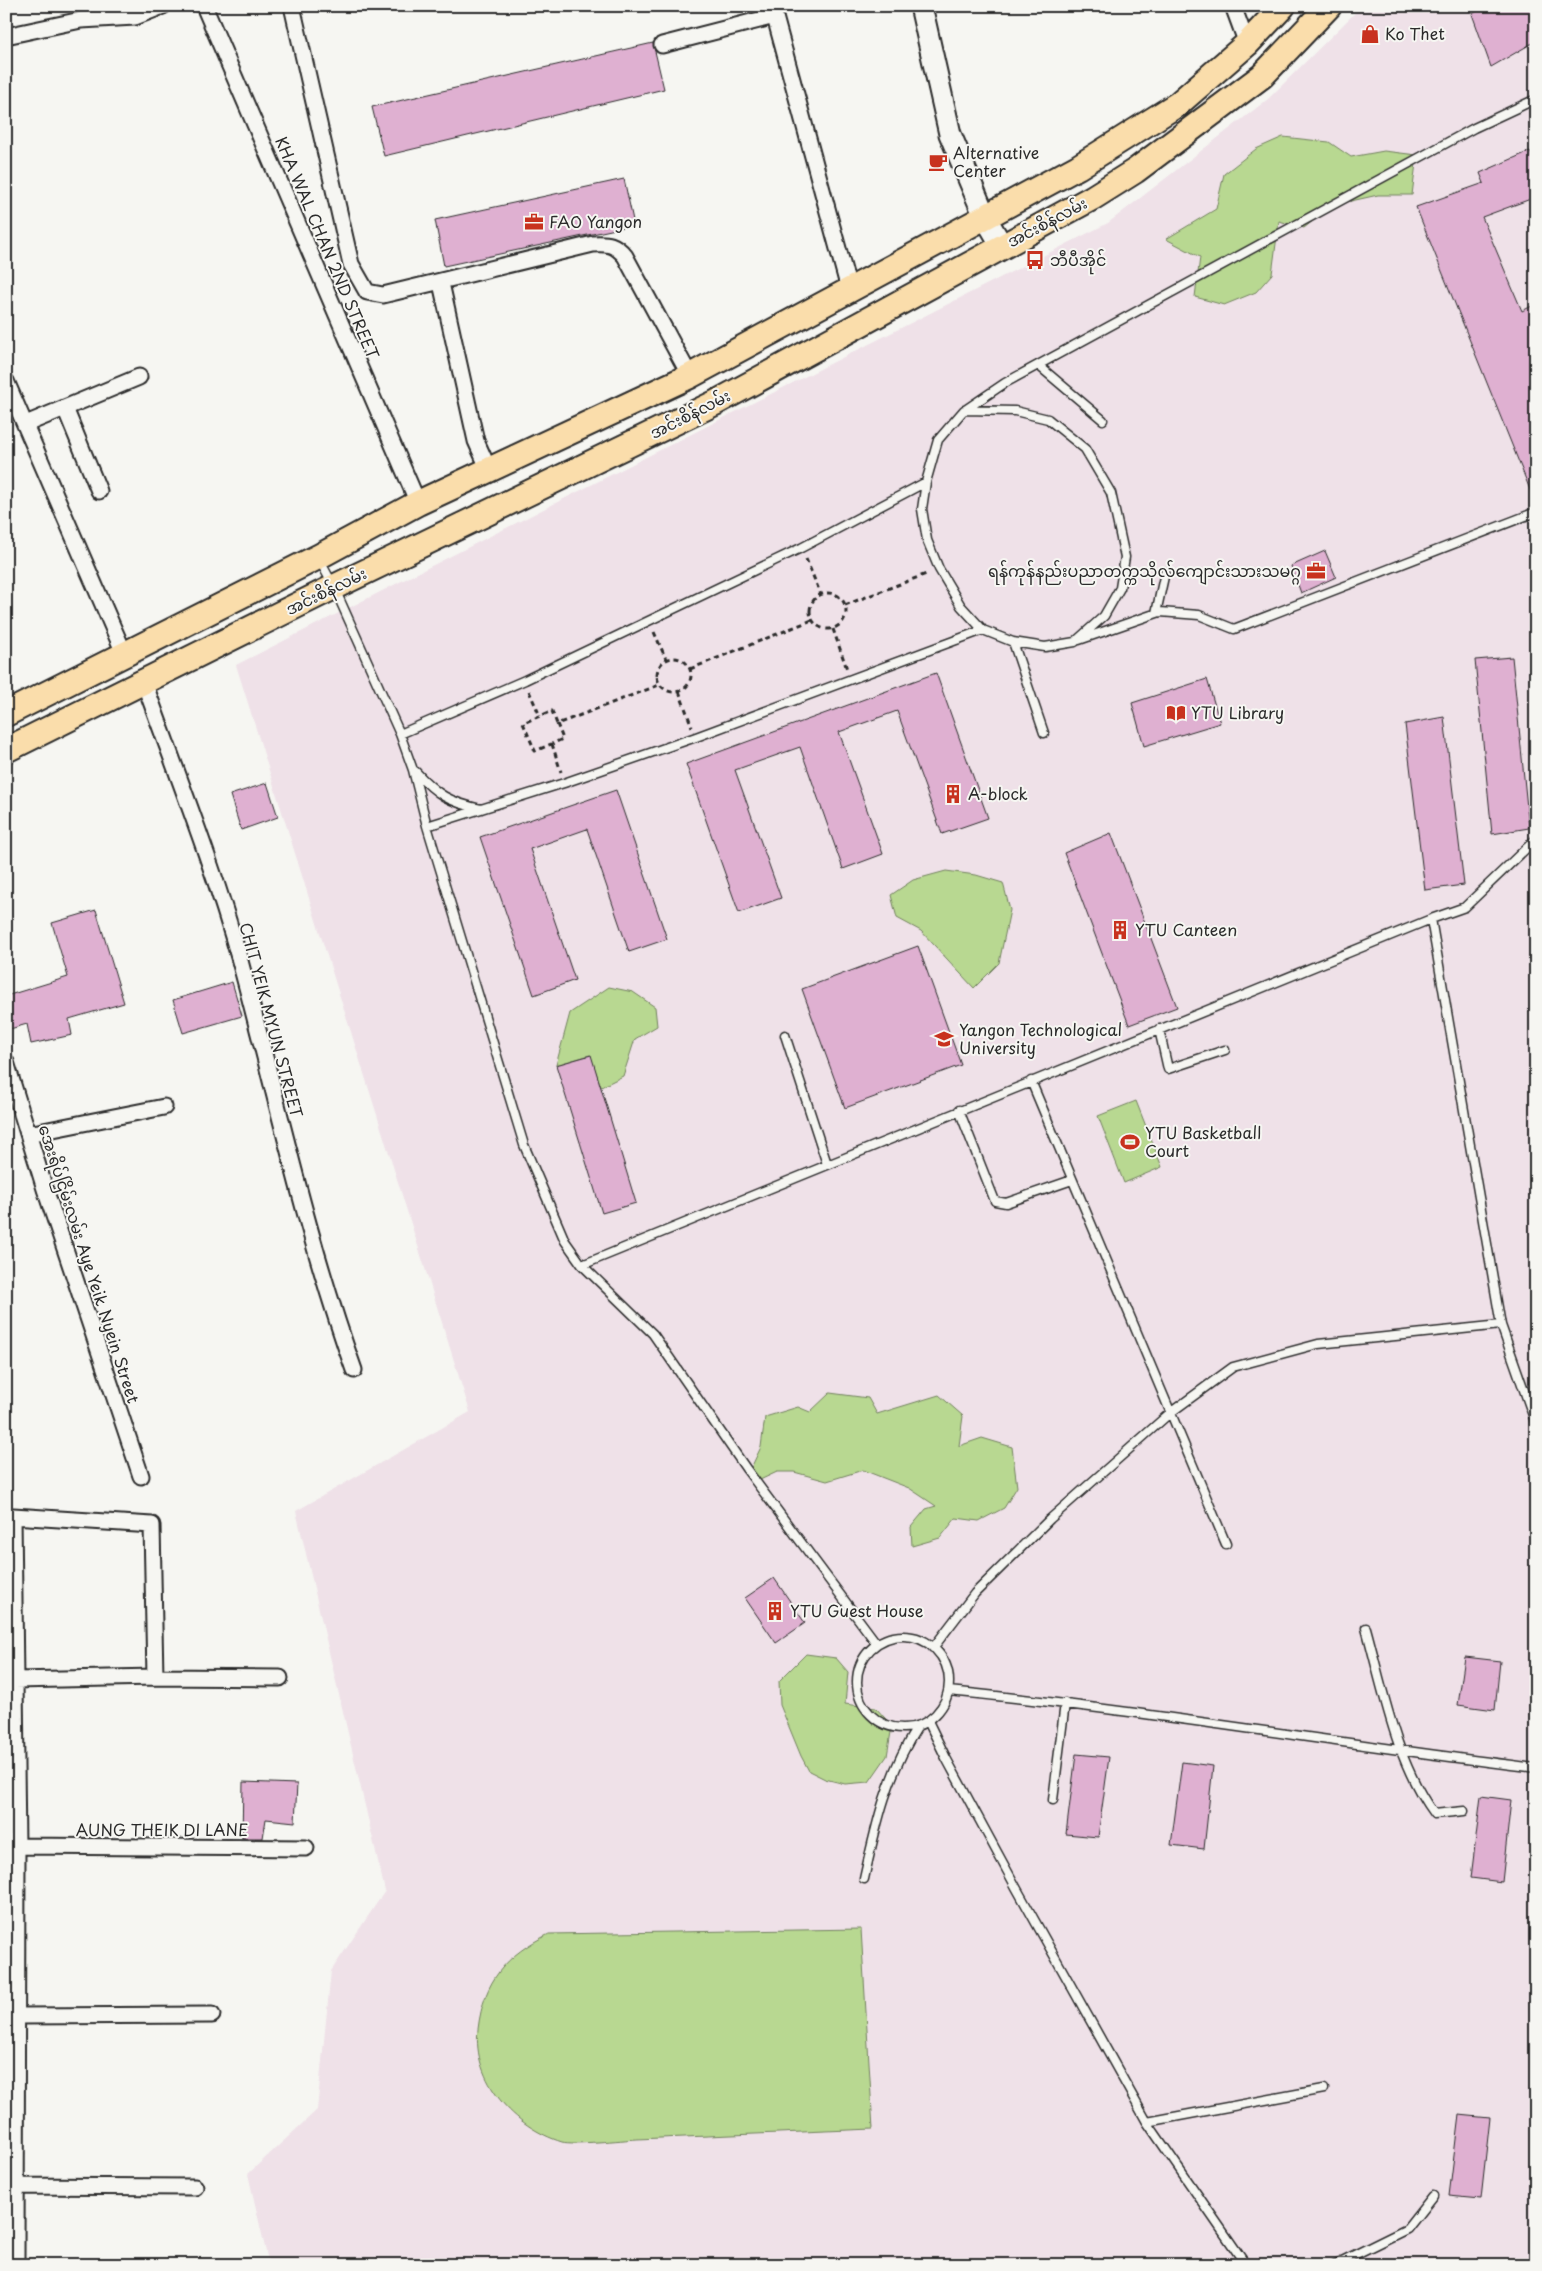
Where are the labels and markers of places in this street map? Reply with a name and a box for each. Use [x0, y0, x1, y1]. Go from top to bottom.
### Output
place label: Ko Thet [1385, 21, 1445, 45]
shop icon: Ko Thet [1359, 23, 1381, 45]
place label: Alternative Center [953, 140, 1039, 182]
cafe icon: Alternative Center [927, 151, 949, 173]
place label: FAO Yangon [549, 209, 642, 233]
office icon: FAO Yangon [523, 211, 545, 233]
place label: ဘီပီအိုင် [1050, 247, 1106, 275]
bus stop icon: ဘီပီအိုင် [1024, 249, 1046, 271]
place label: ရန်ကုန်နည်းပညာတက္ကသိုလ်ကျောင်းသားသမဂ္ဂ [988, 558, 1301, 586]
office icon: ရန်ကုန်နည်းပညာတက္ကသိုလ်ကျောင်းသားသမဂ္ဂ [1305, 560, 1327, 582]
place label: YTU Library [1191, 700, 1284, 724]
library icon: YTU Library [1165, 702, 1187, 724]
place label: A-block [968, 781, 1028, 805]
building icon: A-block [942, 783, 964, 805]
place label: YTU Canteen [1135, 917, 1237, 941]
building icon: YTU Canteen [1109, 919, 1131, 941]
place label: Yangon Technological University [959, 1017, 1122, 1059]
school or university icon: Yangon Technological University [933, 1028, 955, 1050]
place label: YTU Basketball Court [1145, 1120, 1261, 1162]
sports icon: YTU Basketball Court [1119, 1131, 1141, 1153]
place label: YTU Guest House [790, 1598, 924, 1622]
building icon: YTU Guest House [764, 1600, 786, 1622]

